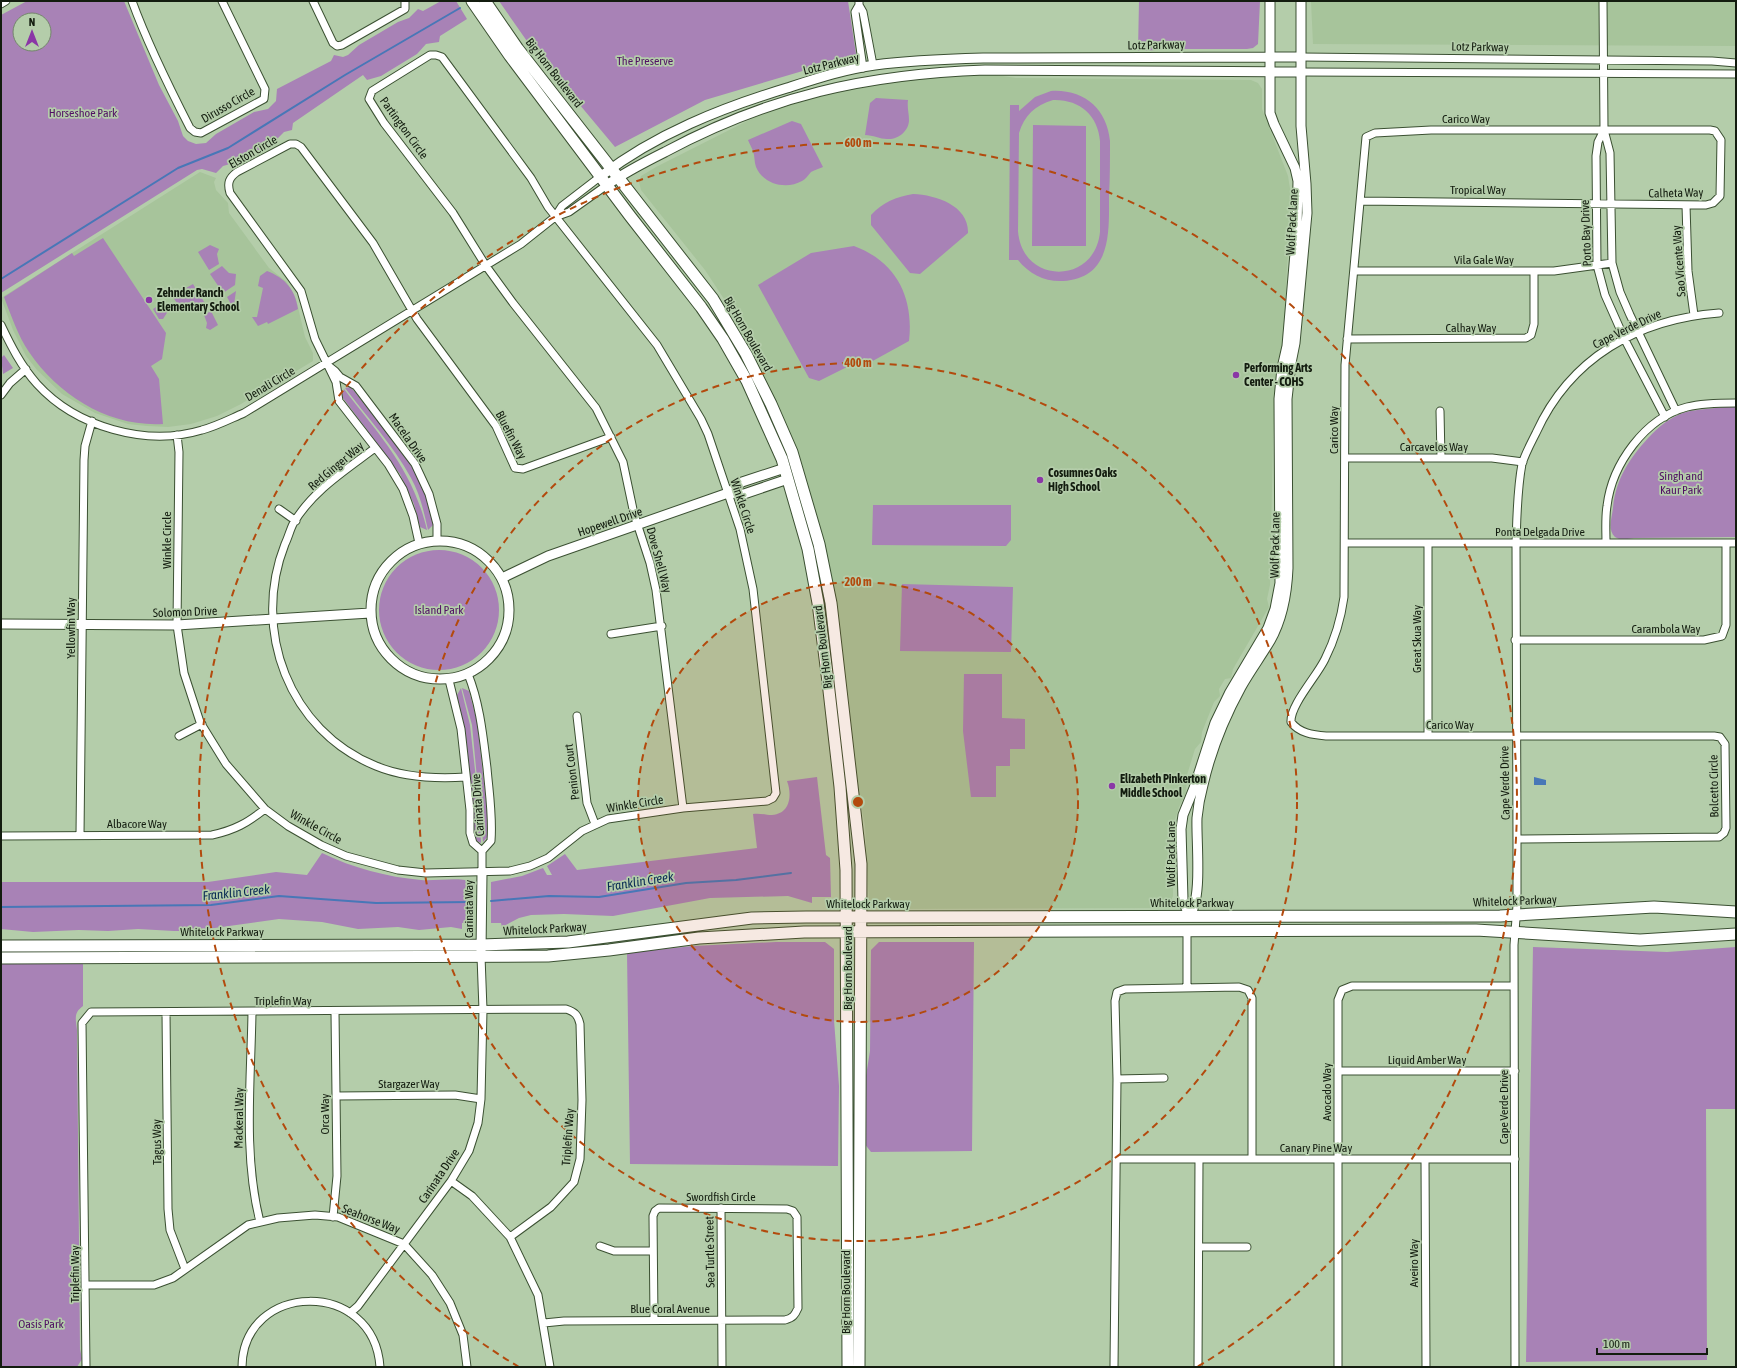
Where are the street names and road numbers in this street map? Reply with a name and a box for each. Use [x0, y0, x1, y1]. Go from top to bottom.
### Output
street label: Big Horn Boulevard [523, 36, 585, 110]
street label: Lotz Parkway [1127, 37, 1185, 52]
street label: Lotz Parkway [1451, 40, 1509, 55]
street label: Lotz Parkway [802, 50, 861, 78]
street label: Dirusso Circle [199, 84, 257, 126]
street label: Partington Circle [377, 94, 431, 162]
street label: Carico Way [1442, 112, 1490, 126]
street label: Elston Circle [226, 133, 280, 171]
street label: Tropical Way [1450, 183, 1506, 197]
street label: Calheta Way [1648, 186, 1704, 200]
street label: Wolf Pack Lane [1283, 189, 1301, 255]
street label: Porto Bay Drive [1578, 199, 1594, 267]
street label: Sao Vicente Way [1670, 225, 1688, 297]
street label: Vila Gale Way [1454, 253, 1514, 267]
street label: Big Horn Boulevard [721, 294, 775, 374]
street label: Cape Verde Drive [1591, 306, 1663, 352]
street label: Calhay Way [1445, 321, 1497, 335]
street label: Denali Circle [242, 364, 298, 404]
street label: Carico Way [1327, 406, 1341, 454]
street label: Bluefin Way [492, 409, 530, 462]
street label: Macela Drive [386, 411, 430, 465]
street label: Red Ginger Way [305, 439, 367, 493]
street label: Carcavelos Way [1400, 440, 1468, 454]
street label: Winkle Circle [727, 477, 759, 535]
street label: Hopewell Drive [576, 504, 644, 540]
street label: Winkle Circle [160, 511, 174, 569]
street label: Wolf Pack Lane [1267, 512, 1283, 578]
street label: Ponta Delgada Drive [1495, 525, 1585, 539]
street label: Dove Shell Way [644, 526, 674, 594]
street label: Yellowfin Way [64, 597, 78, 659]
street label: Solomon Drive [153, 604, 217, 620]
street label: Big Horn Boulevard [811, 604, 835, 690]
street label: Great Skua Way [1410, 605, 1424, 673]
street label: Carambola Way [1631, 622, 1701, 636]
street label: Carico Way [1426, 718, 1474, 732]
street label: Penion Court [562, 743, 582, 801]
street label: Cape Verde Drive [1497, 746, 1513, 820]
street label: Bolcetto Circle [1706, 754, 1722, 818]
street label: Carinata Drive [469, 773, 487, 837]
street label: Winkle Circle [606, 793, 664, 815]
street label: Winkle Circle [288, 807, 344, 847]
street label: Albacore Way [107, 817, 167, 831]
street label: Wolf Pack Lane [1164, 821, 1178, 887]
street label: Carinata Way [462, 880, 476, 938]
street label: Whitelock Parkway [1473, 893, 1557, 909]
street label: Whitelock Parkway [1150, 896, 1234, 910]
street label: Whitelock Parkway [826, 897, 910, 911]
street label: Whitelock Parkway [503, 920, 587, 938]
street label: Whitelock Parkway [180, 925, 264, 939]
street label: Big Horn Boulevard [841, 926, 855, 1010]
street label: Triplefin Way [254, 994, 312, 1008]
street label: Liquid Amber Way [1388, 1053, 1466, 1067]
street label: Avocado Way [1320, 1063, 1334, 1121]
street label: Cape Verde Drive [1497, 1070, 1511, 1144]
street label: Stargazer Way [378, 1077, 440, 1091]
street label: Mackeral Way [231, 1087, 247, 1149]
street label: Orca Way [318, 1093, 332, 1135]
street label: Triplefin Way [559, 1108, 577, 1166]
street label: Tagus Way [150, 1119, 164, 1165]
street label: Canary Pine Way [1280, 1141, 1352, 1155]
street label: Carinata Drive [416, 1146, 462, 1206]
street label: Swordfish Circle [686, 1190, 756, 1204]
street label: Seahorse Way [340, 1201, 402, 1237]
street label: Sea Turtle Street [702, 1216, 718, 1288]
street label: Aveiro Way [1407, 1239, 1421, 1287]
street label: Triplefin Way [68, 1245, 82, 1303]
street label: Big Horn Boulevard [839, 1250, 853, 1334]
street label: Blue Coral Avenue [630, 1302, 710, 1316]

